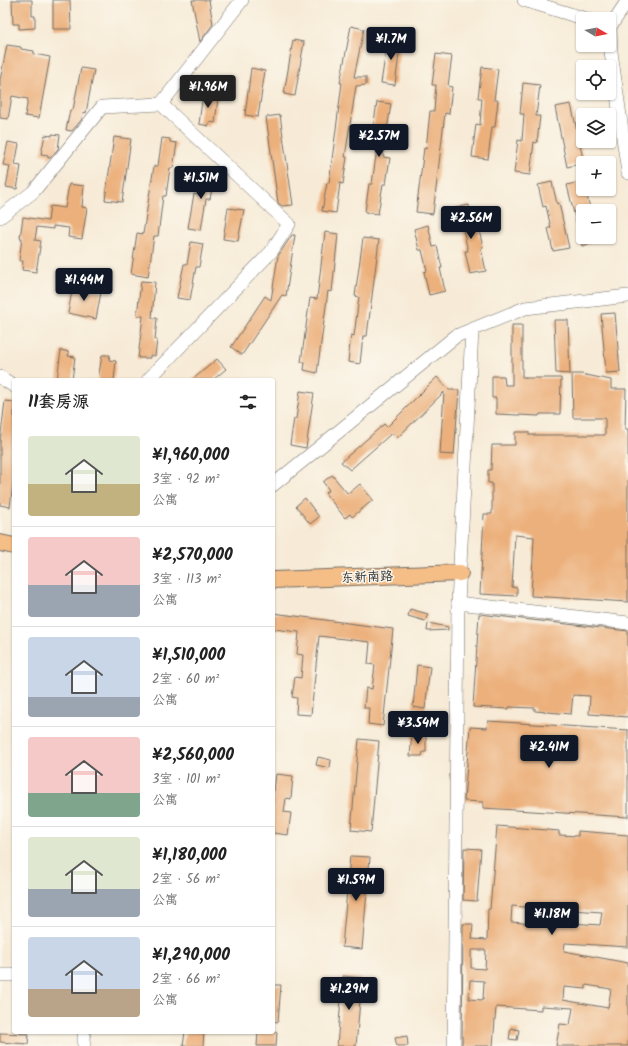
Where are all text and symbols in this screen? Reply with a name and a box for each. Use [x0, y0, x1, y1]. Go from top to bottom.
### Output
north arrow [576, 12, 616, 52]
map controls [576, 12, 616, 244]
pin: ¥1.7M [363, 27, 419, 61]
text: ¥1.7M [376, 29, 406, 50]
button: locate [576, 60, 616, 100]
pin: ¥1.96M [175, 75, 241, 109]
text: ¥1.96M [189, 77, 227, 98]
button: layers [576, 108, 616, 148]
pin: ¥2.57M [346, 124, 412, 158]
text: ¥2.57M [358, 126, 400, 147]
button: + [576, 156, 616, 196]
pin: ¥1.51M [168, 166, 234, 200]
text: ¥1.51M [183, 168, 219, 189]
button: − [576, 204, 616, 244]
pin: ¥2.56M [438, 206, 504, 240]
text: ¥2.56M [450, 208, 492, 229]
pin: ¥1.44M [51, 268, 117, 302]
text: ¥1.44M [64, 270, 104, 291]
text: 11套房源 [28, 389, 89, 416]
icon: filters [237, 391, 259, 413]
text: ¥1,960,000 [152, 442, 229, 469]
icon: home [60, 452, 108, 500]
text: 3室 · 92 m² [152, 469, 219, 490]
text: 公寓 [152, 490, 178, 511]
text: ¥2,570,000 [152, 542, 233, 569]
icon: home [60, 553, 108, 601]
street label: 东新南路 [341, 566, 393, 589]
text: 3室 · 113 m² [152, 569, 221, 590]
text: 公寓 [152, 590, 178, 611]
text: ¥1,510,000 [152, 642, 225, 669]
icon: home [60, 653, 108, 701]
text: 2室 · 60 m² [152, 669, 219, 690]
text: 公寓 [152, 690, 178, 711]
pin: ¥3.54M [385, 711, 451, 745]
text: ¥3.54M [397, 713, 439, 734]
pin: ¥2.41M [516, 735, 582, 769]
text: ¥2.41M [529, 737, 569, 758]
text: ¥2,560,000 [152, 742, 234, 769]
icon: home [60, 753, 108, 801]
text: 3室 · 101 m² [152, 769, 220, 790]
text: 公寓 [152, 790, 178, 811]
text: ¥1,180,000 [152, 842, 227, 869]
icon: home [60, 853, 108, 901]
pin: ¥1.59M [323, 868, 389, 902]
text: 2室 · 56 m² [152, 869, 220, 890]
text: ¥1.59M [337, 870, 375, 891]
text: 公寓 [152, 890, 178, 911]
pin: ¥1.18M [519, 902, 585, 936]
text: ¥1.18M [534, 904, 570, 925]
text: ¥1,290,000 [152, 942, 230, 969]
icon: home [60, 953, 108, 1001]
text: 2室 · 66 m² [152, 969, 220, 990]
pin: ¥1.29M [316, 977, 382, 1011]
text: ¥1.29M [330, 979, 369, 1000]
text: 公寓 [152, 990, 178, 1011]

